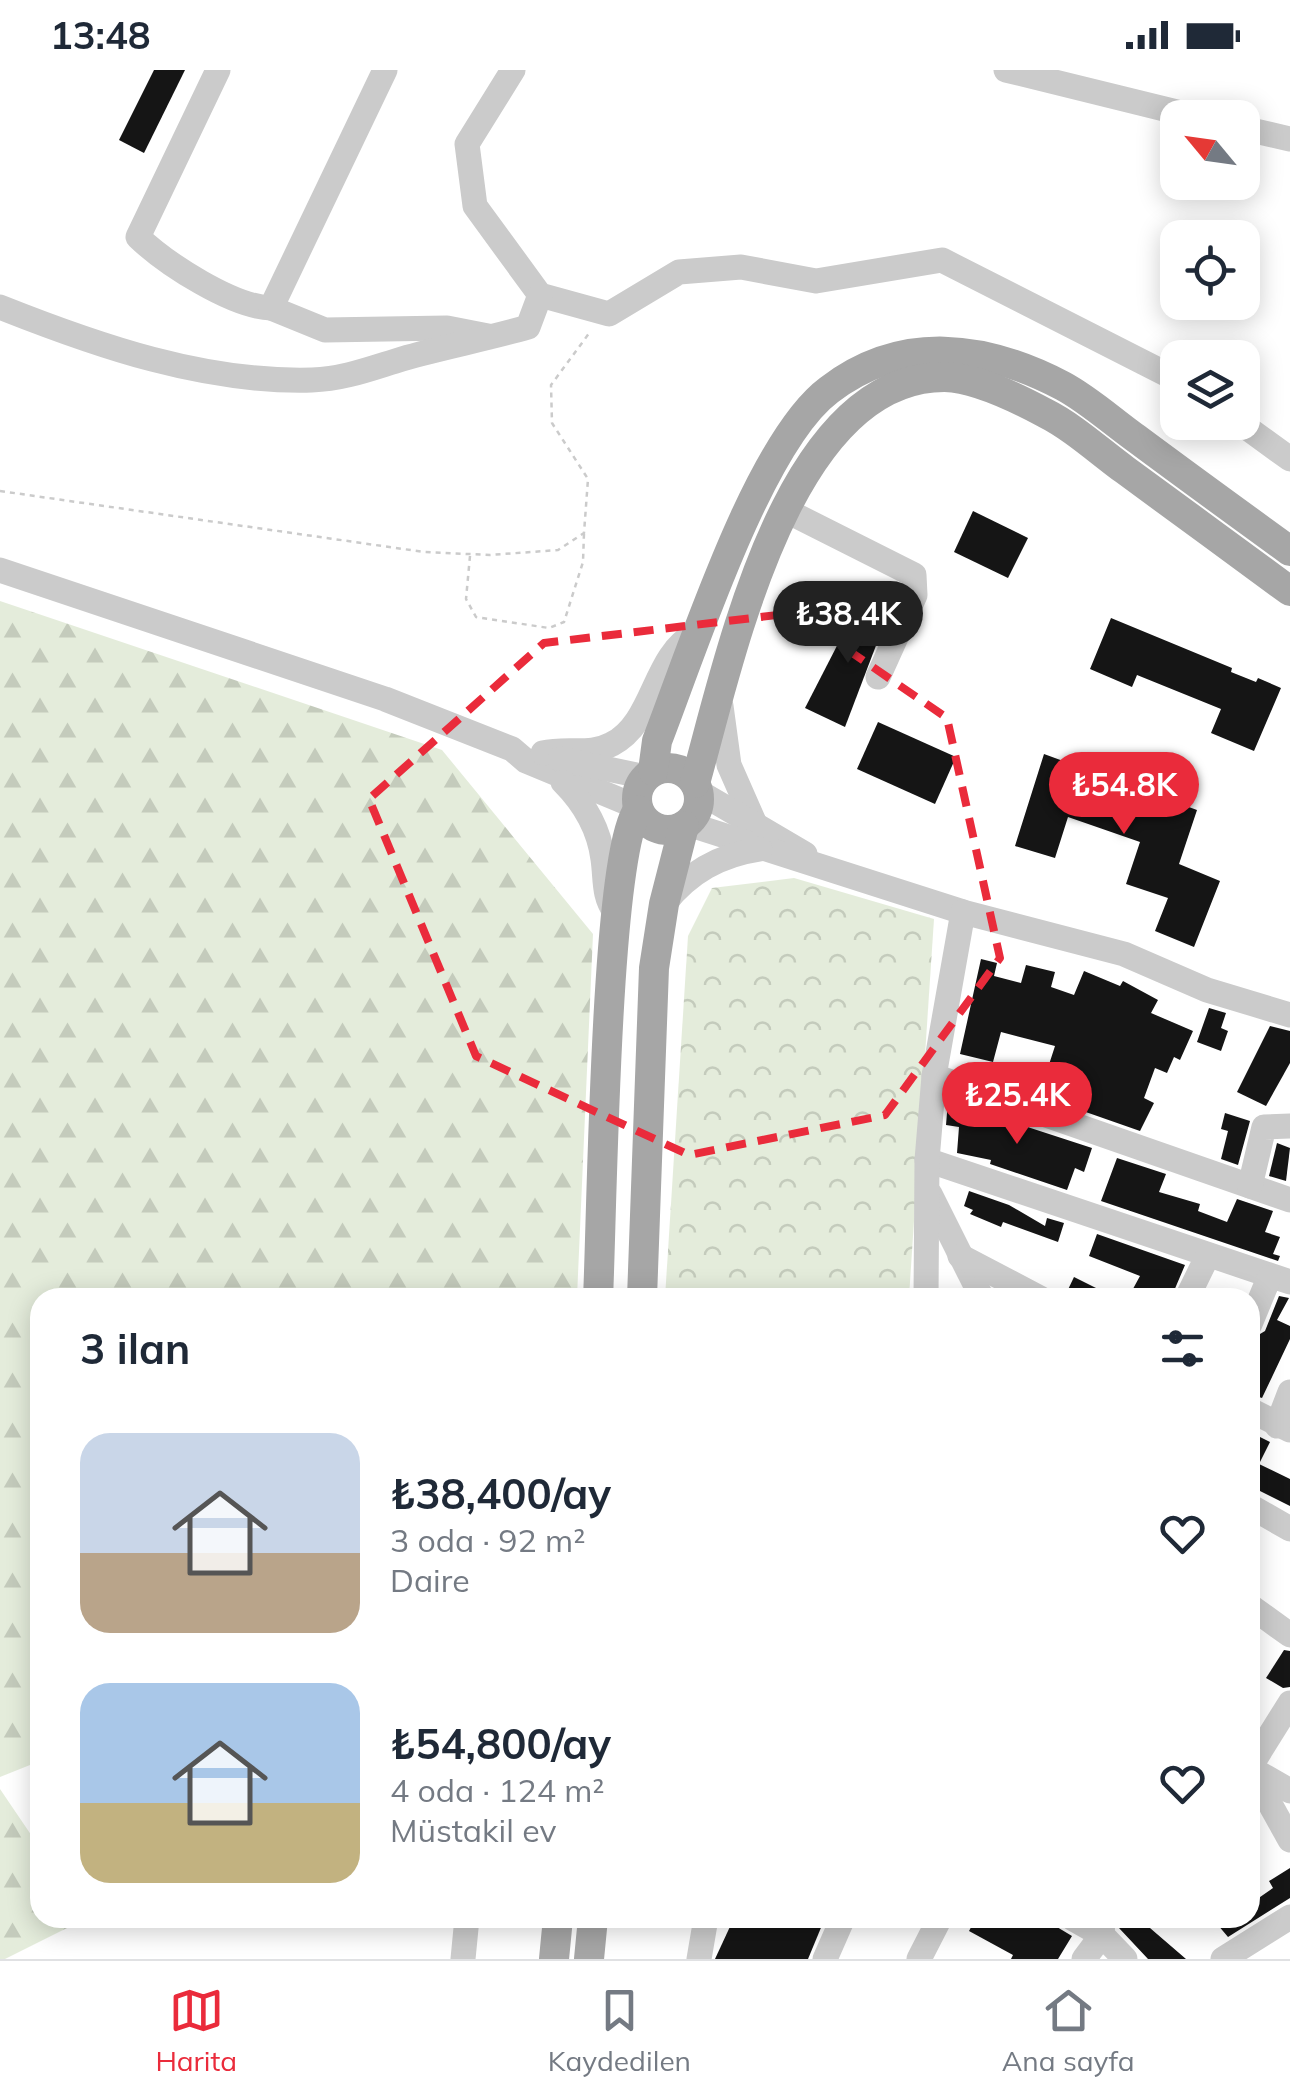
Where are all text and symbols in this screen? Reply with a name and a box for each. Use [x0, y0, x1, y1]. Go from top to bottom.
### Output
text: 13:48 [50, 11, 151, 59]
north arrow [1160, 100, 1260, 200]
map controls [1160, 100, 1260, 440]
button: locate [1160, 220, 1260, 320]
button: layers [1160, 340, 1260, 440]
pin: ₺38.4K [767, 581, 929, 666]
text: ₺38.4K [795, 593, 901, 633]
pin: ₺54.8K [1043, 752, 1205, 837]
text: ₺54.8K [1071, 764, 1177, 804]
pin: ₺25.4K [936, 1062, 1098, 1147]
text: ₺25.4K [964, 1074, 1070, 1114]
icon: filters [1155, 1321, 1210, 1376]
text: 3 ilan [80, 1322, 190, 1375]
text: ₺38,400/ay [390, 1467, 611, 1520]
icon: home [160, 1473, 280, 1593]
icon: heart [1155, 1506, 1210, 1561]
text: 3 oda · 92 m² [390, 1520, 585, 1560]
text: Daire [390, 1560, 470, 1600]
text: ₺54,800/ay [390, 1717, 611, 1770]
icon: home [160, 1723, 280, 1843]
icon: heart [1155, 1756, 1210, 1811]
text: 4 oda · 124 m² [390, 1770, 605, 1810]
text: Müstakil ev [390, 1810, 556, 1850]
tab: Harita [155, 1983, 237, 2078]
tab: Kaydedilen [548, 1983, 691, 2078]
tab: Ana sayfa [1002, 1983, 1135, 2078]

